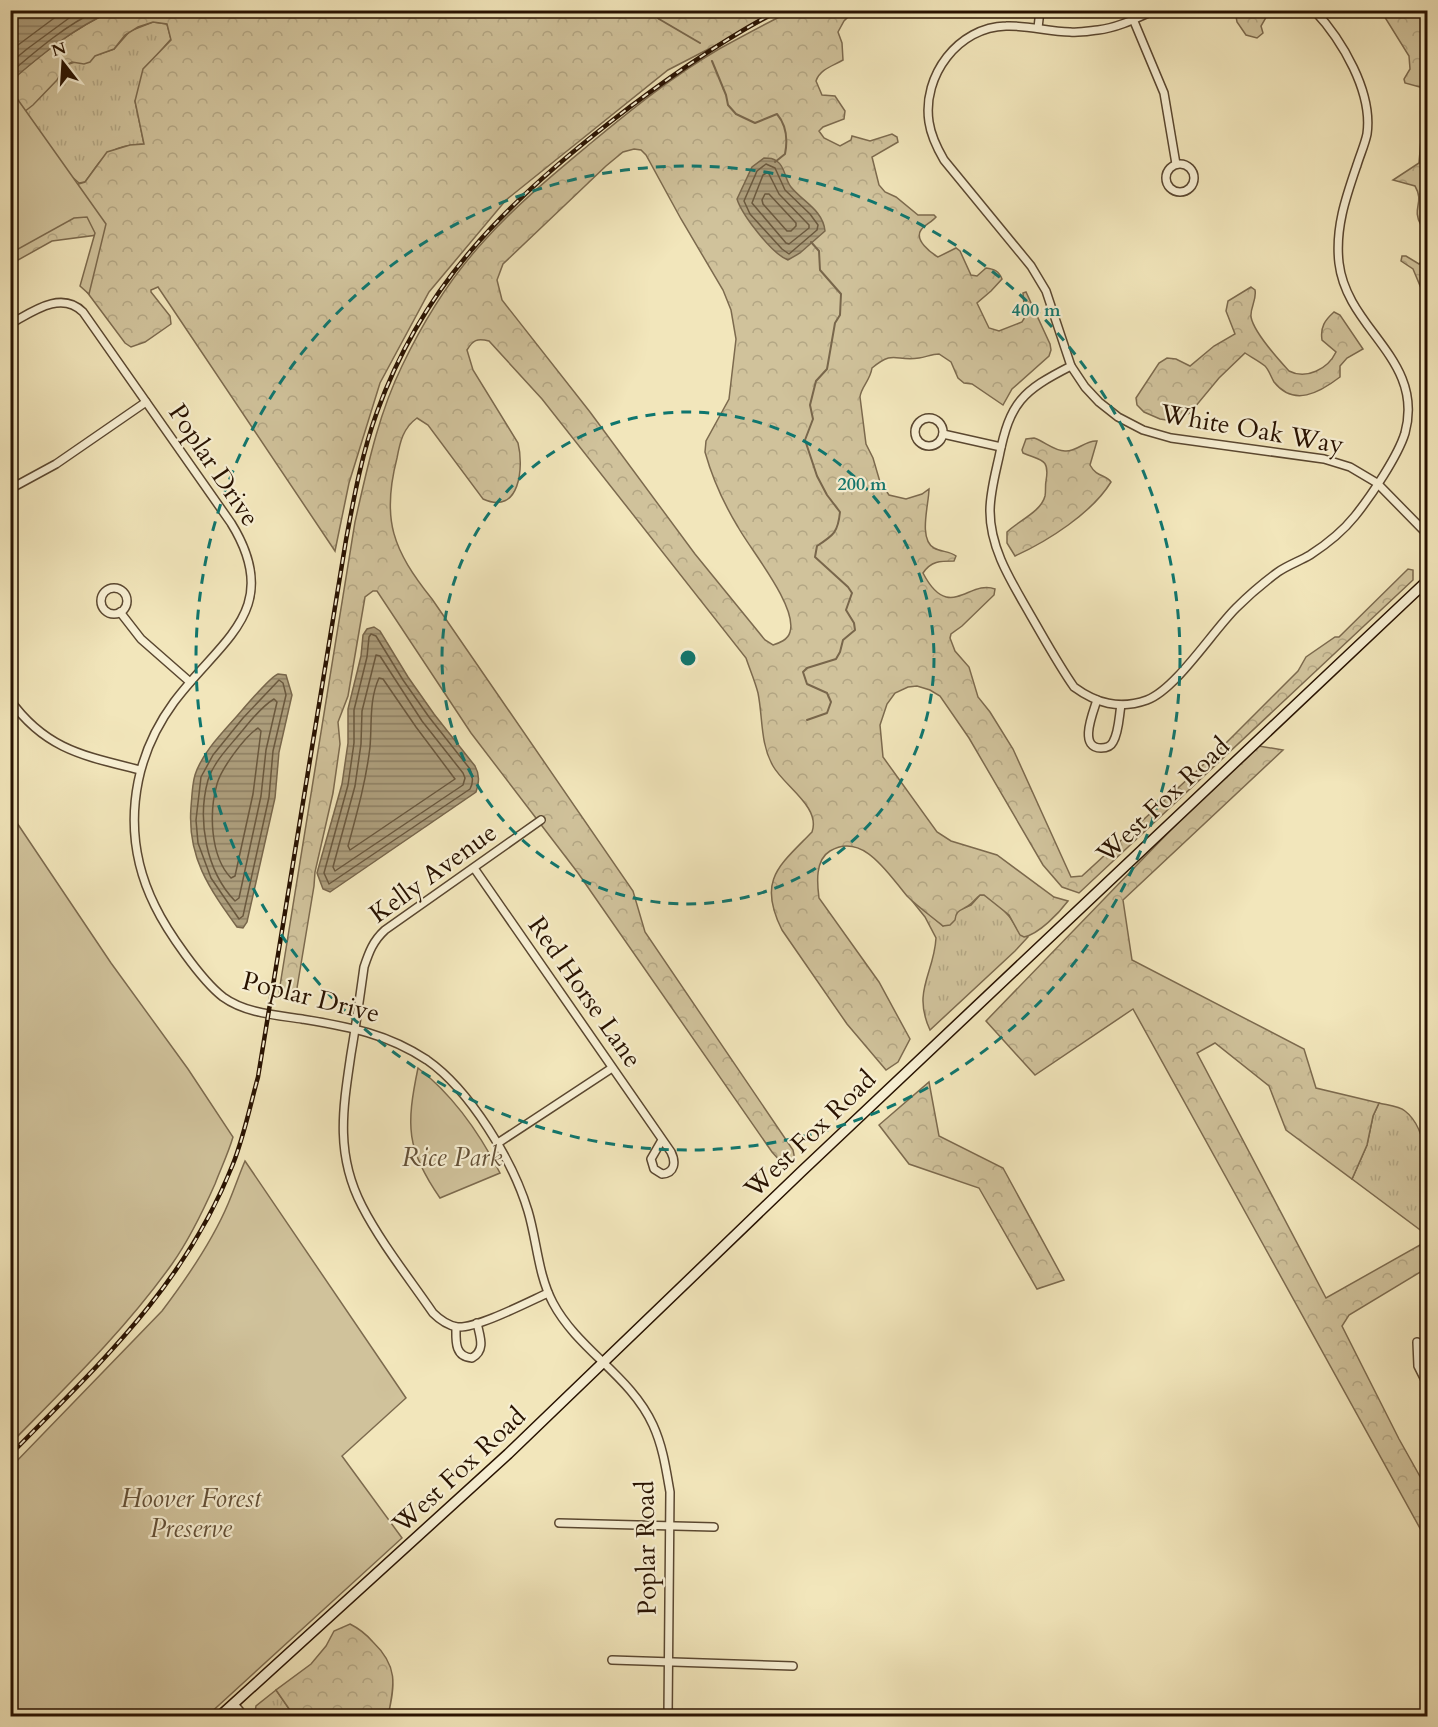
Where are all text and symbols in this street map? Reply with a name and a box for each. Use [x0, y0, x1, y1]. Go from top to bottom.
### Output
north arrow [33, 33, 93, 93]
text: N [49, 37, 69, 62]
text: 400 m [1011, 298, 1061, 323]
street label: White Oak Way [1157, 395, 1347, 462]
street label: Poplar Drive [160, 397, 268, 533]
text: 200 m [837, 472, 887, 497]
centre of rings [678, 648, 698, 668]
street label: West Fox Road [1088, 729, 1237, 872]
street label: Kelly Avenue [362, 815, 504, 931]
street label: Red Horse Lane [520, 909, 650, 1075]
street label: Poplar Drive [239, 963, 383, 1031]
street label: West Fox Road [736, 1062, 884, 1206]
park label: Rice Park [402, 1140, 502, 1175]
street label: West Fox Road [384, 1399, 533, 1542]
street label: Poplar Road [627, 1480, 665, 1616]
park label: Hoover Forest Preserve [121, 1481, 262, 1546]

